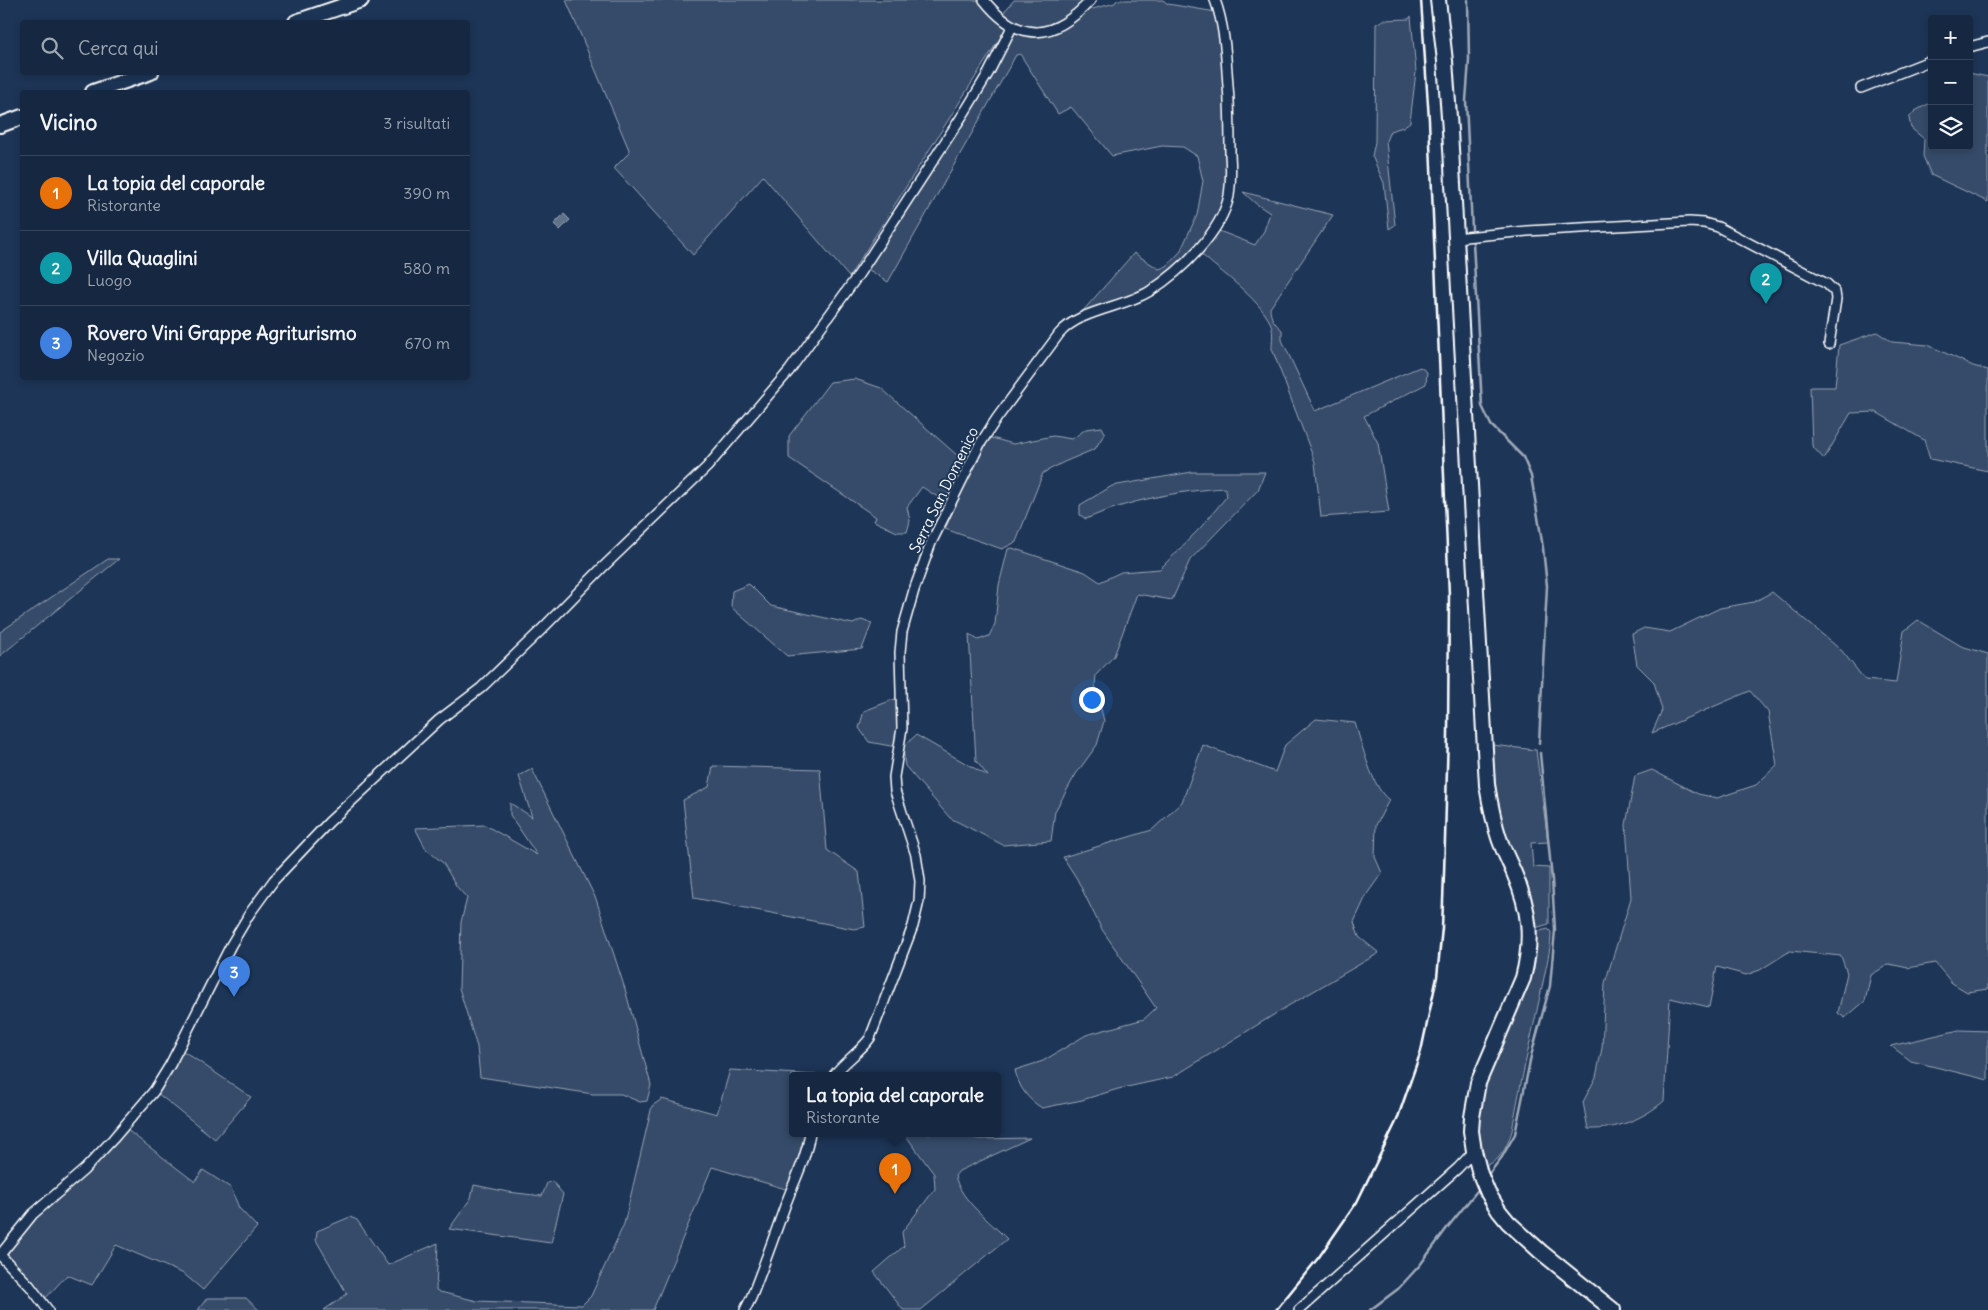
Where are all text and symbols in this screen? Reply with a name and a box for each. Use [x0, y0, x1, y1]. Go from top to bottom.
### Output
map controls [1928, 15, 1973, 150]
button: + [1928, 15, 1973, 60]
search box [20, 20, 470, 75]
icon: search [38, 34, 66, 62]
text: Cerca qui [78, 36, 159, 60]
button: − [1928, 60, 1973, 105]
button: layers [1928, 105, 1973, 150]
text: Vicino [40, 109, 97, 136]
text: 3 risultati [383, 113, 450, 133]
text: La topia del caporale [87, 171, 265, 195]
text: 1 [53, 183, 59, 203]
text: 390 m [403, 183, 450, 203]
text: Ristorante [87, 195, 161, 215]
text: Villa Quaglini [87, 246, 198, 270]
text: 2 [52, 258, 60, 278]
text: 580 m [403, 258, 450, 278]
pin: 2 [1750, 263, 1782, 304]
text: Luogo [87, 270, 132, 290]
text: Rovero Vini Grappe Agriturismo [87, 321, 357, 345]
text: 3 [51, 333, 61, 353]
text: 670 m [405, 333, 450, 353]
text: Negozio [87, 345, 145, 365]
street label: Serra San Domenico [905, 424, 982, 556]
your location [1079, 687, 1105, 713]
pin: 3 [218, 956, 250, 997]
popup [789, 1072, 1001, 1137]
text: La topia del caporale [806, 1083, 984, 1107]
text: Ristorante [806, 1107, 880, 1127]
pin: 1 [879, 1153, 911, 1194]

